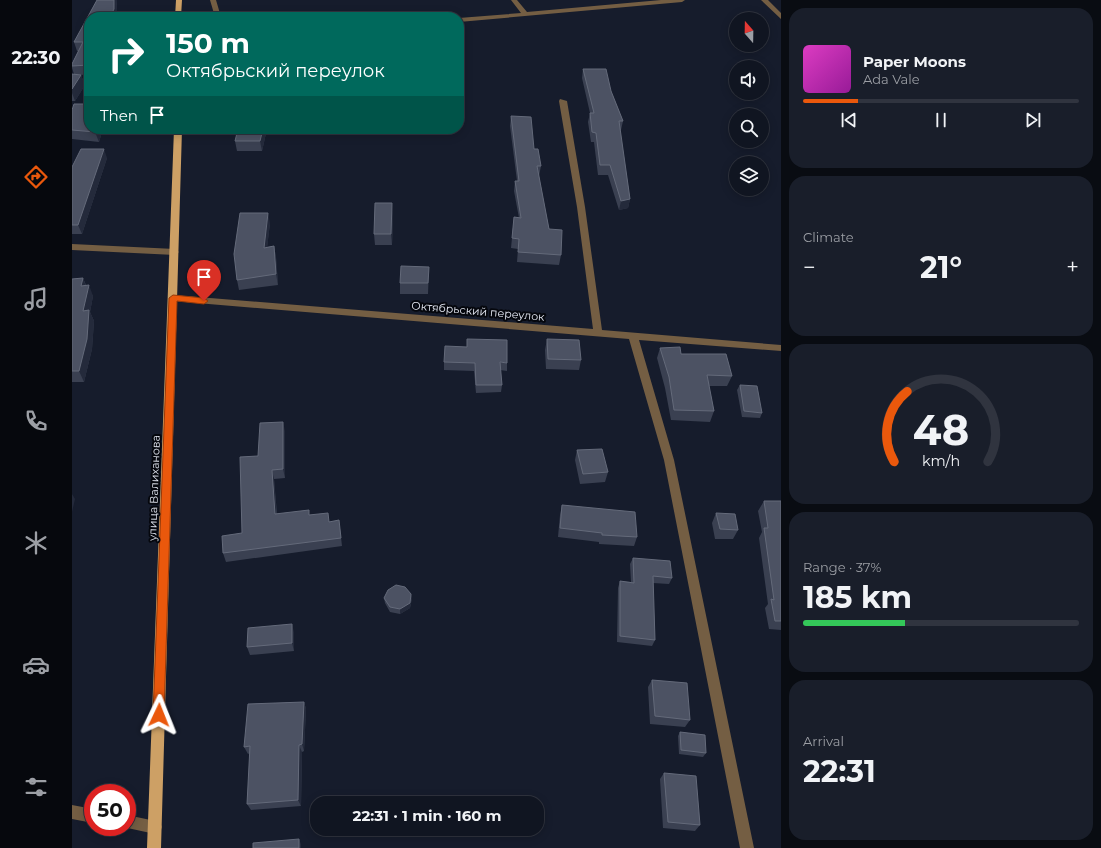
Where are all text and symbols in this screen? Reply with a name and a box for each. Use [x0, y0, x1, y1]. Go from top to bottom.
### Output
north arrow [729, 12, 769, 52]
map controls [729, 12, 769, 196]
text: 150 m [166, 26, 250, 60]
icon: right [100, 28, 152, 80]
text: 22:30 [12, 47, 60, 69]
text: Paper Moons [863, 52, 966, 71]
text: Октябрьский переулок [166, 60, 385, 82]
button: sound [729, 60, 769, 100]
text: Ada Vale [863, 71, 920, 87]
icon: arrive [146, 104, 168, 126]
text: Then [100, 106, 138, 125]
button: search [729, 108, 769, 148]
icon: previous [838, 109, 860, 131]
icon: pause [930, 109, 952, 131]
icon: next [1022, 109, 1044, 131]
button: layers [729, 156, 769, 196]
icon: directions [22, 163, 50, 191]
text: Climate [803, 229, 854, 245]
text: 21° [920, 249, 962, 286]
text: − [803, 254, 816, 281]
text: + [1066, 254, 1079, 281]
pin [187, 260, 221, 301]
icon: arrive [193, 266, 215, 288]
icon: music [22, 285, 50, 313]
street label: Октябрьский переулок [411, 298, 546, 324]
text: 48 [913, 405, 969, 455]
icon: phone [22, 407, 50, 435]
street label: улица Валиханова [145, 435, 163, 542]
text: km/h [922, 452, 960, 470]
icon: climate [22, 529, 50, 557]
text: Range · 37% [803, 559, 881, 575]
text: 185 km [803, 579, 912, 616]
icon: car [22, 651, 50, 679]
position arrow [138, 694, 180, 736]
text: Arrival [803, 733, 844, 749]
text: 22:31 [803, 753, 876, 790]
icon: filters [22, 773, 50, 801]
speed limit sign: 50 [84, 784, 136, 836]
text: 22:31 · 1 min · 160 m [353, 806, 501, 825]

